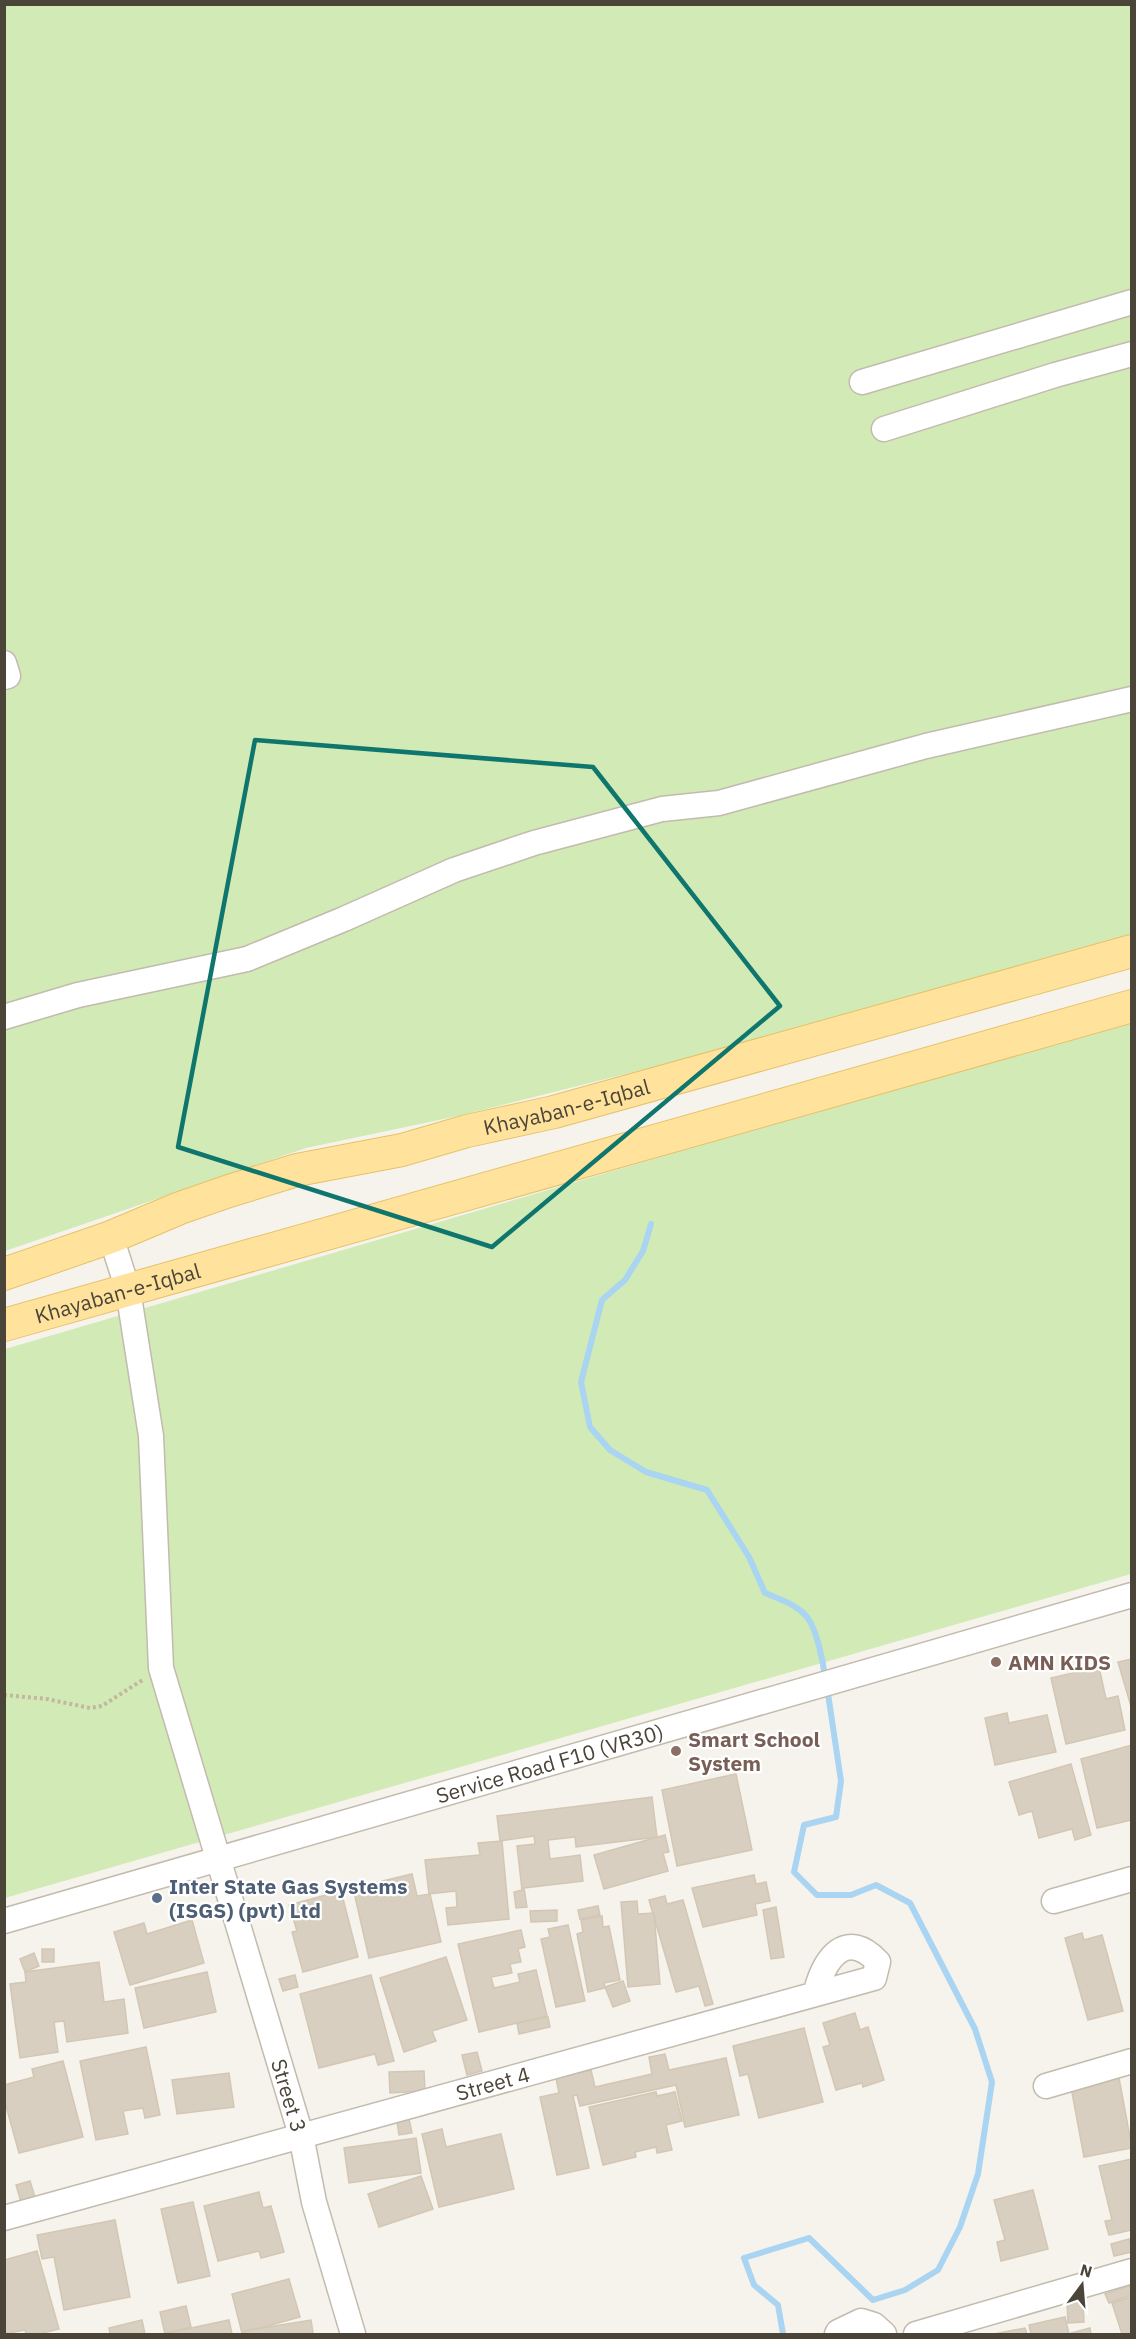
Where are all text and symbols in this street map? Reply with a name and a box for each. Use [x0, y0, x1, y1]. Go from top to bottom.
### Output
street label: Khayaban-e-Iqbal [481, 1072, 653, 1141]
street label: Khayaban-e-Iqbal [32, 1256, 204, 1330]
place label: AMN KIDS [1008, 1648, 1111, 1676]
marker: AMN KIDS [989, 1655, 1003, 1669]
street label: Service Road F10 (VR30) [433, 1717, 667, 1809]
place label: Smart School System [688, 1725, 820, 1777]
marker: Smart School System [669, 1744, 683, 1758]
place label: Inter State Gas Systems (ISGS) (pvt) Ltd [169, 1872, 408, 1924]
marker: Inter State Gas Systems (ISGS) (pvt) Ltd [150, 1891, 164, 1905]
street label: Street 3 [265, 2055, 313, 2136]
street label: Street 4 [453, 2060, 533, 2107]
north arrow [1052, 2255, 1112, 2315]
text: N [1078, 2259, 1094, 2282]

